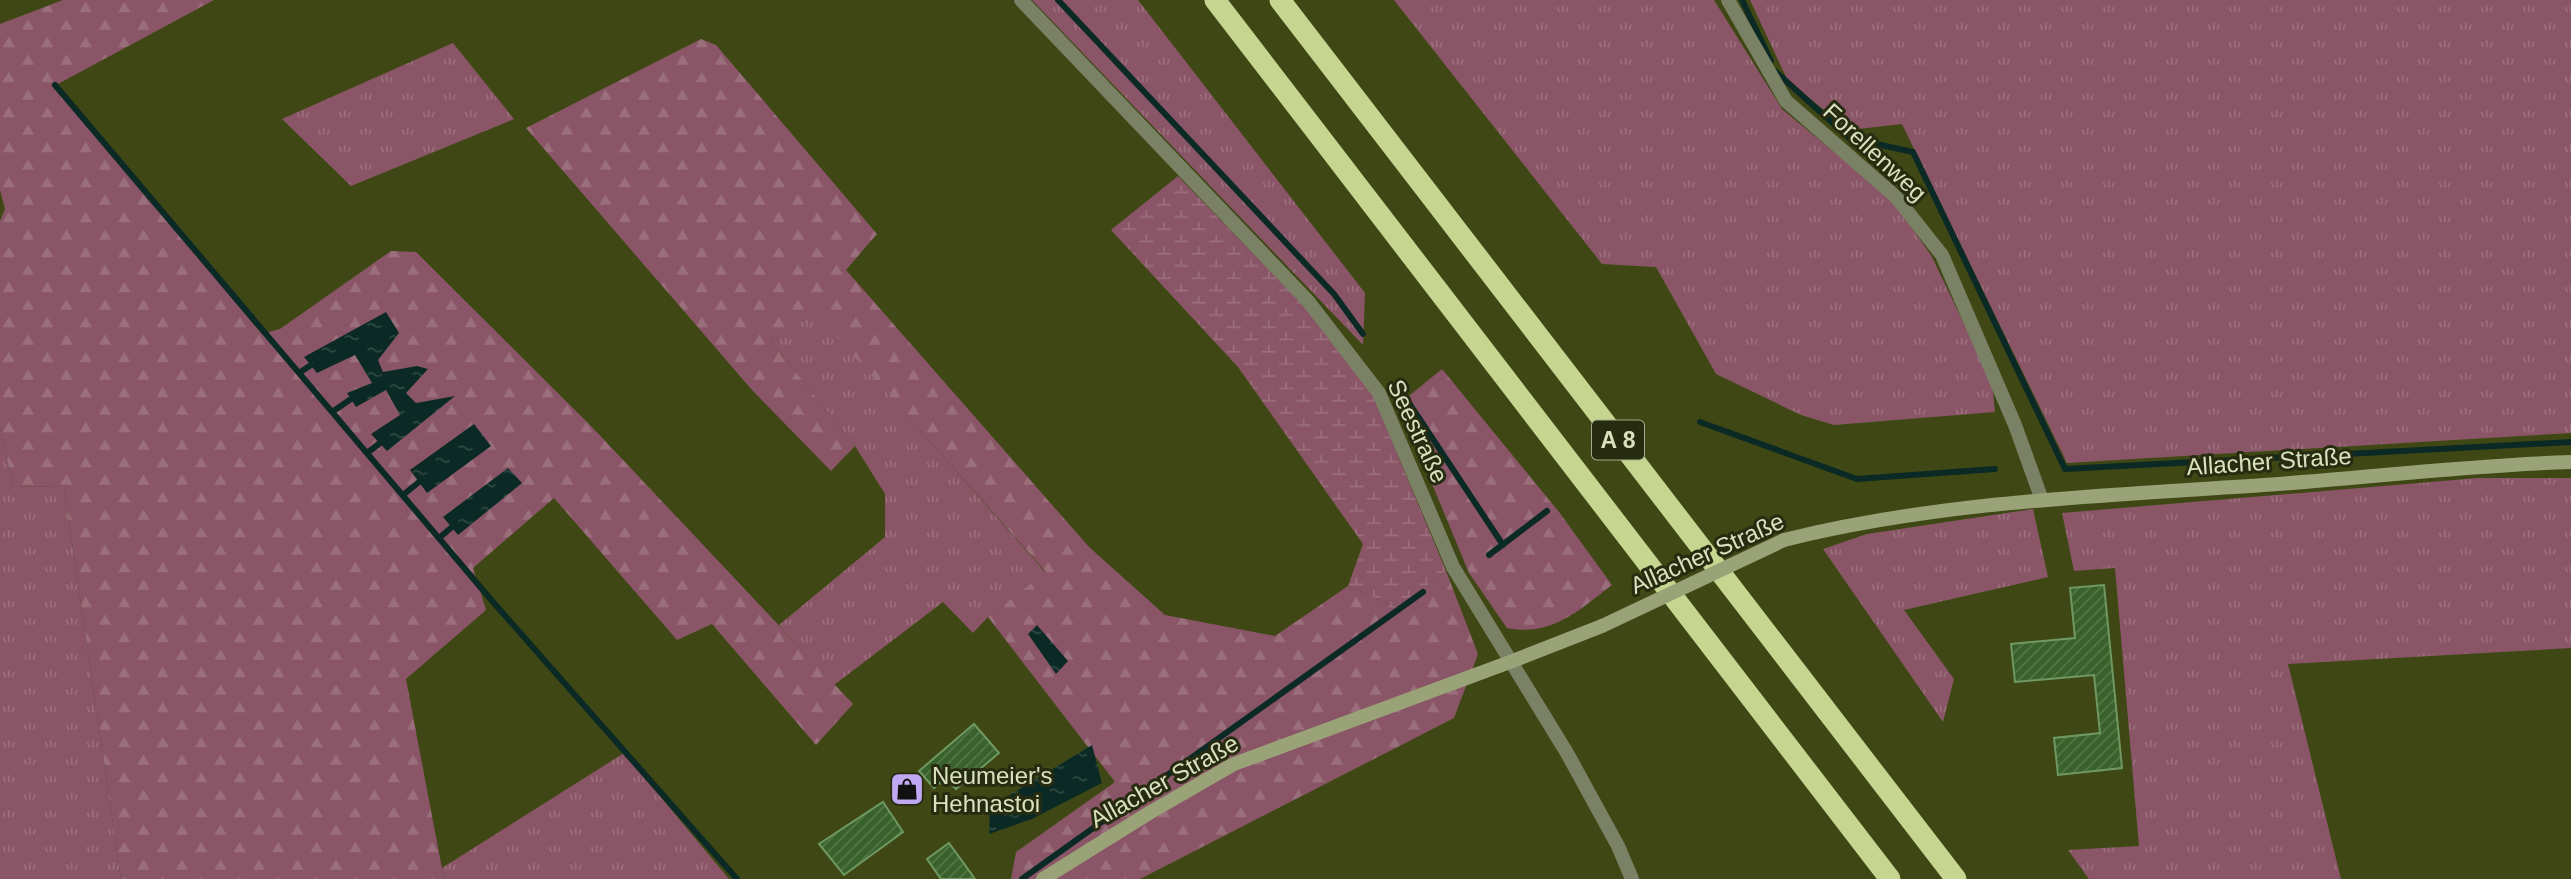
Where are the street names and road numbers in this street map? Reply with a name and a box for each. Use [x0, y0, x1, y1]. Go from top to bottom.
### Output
street label: Forellenweg [1818, 98, 1932, 206]
street label: Seestraße [1382, 375, 1454, 487]
road number: A 8 [1592, 420, 1644, 460]
street label: Allacher Straße [2186, 442, 2352, 480]
street label: Allacher Straße [1626, 507, 1788, 599]
street label: Allacher Straße [1085, 729, 1243, 833]

